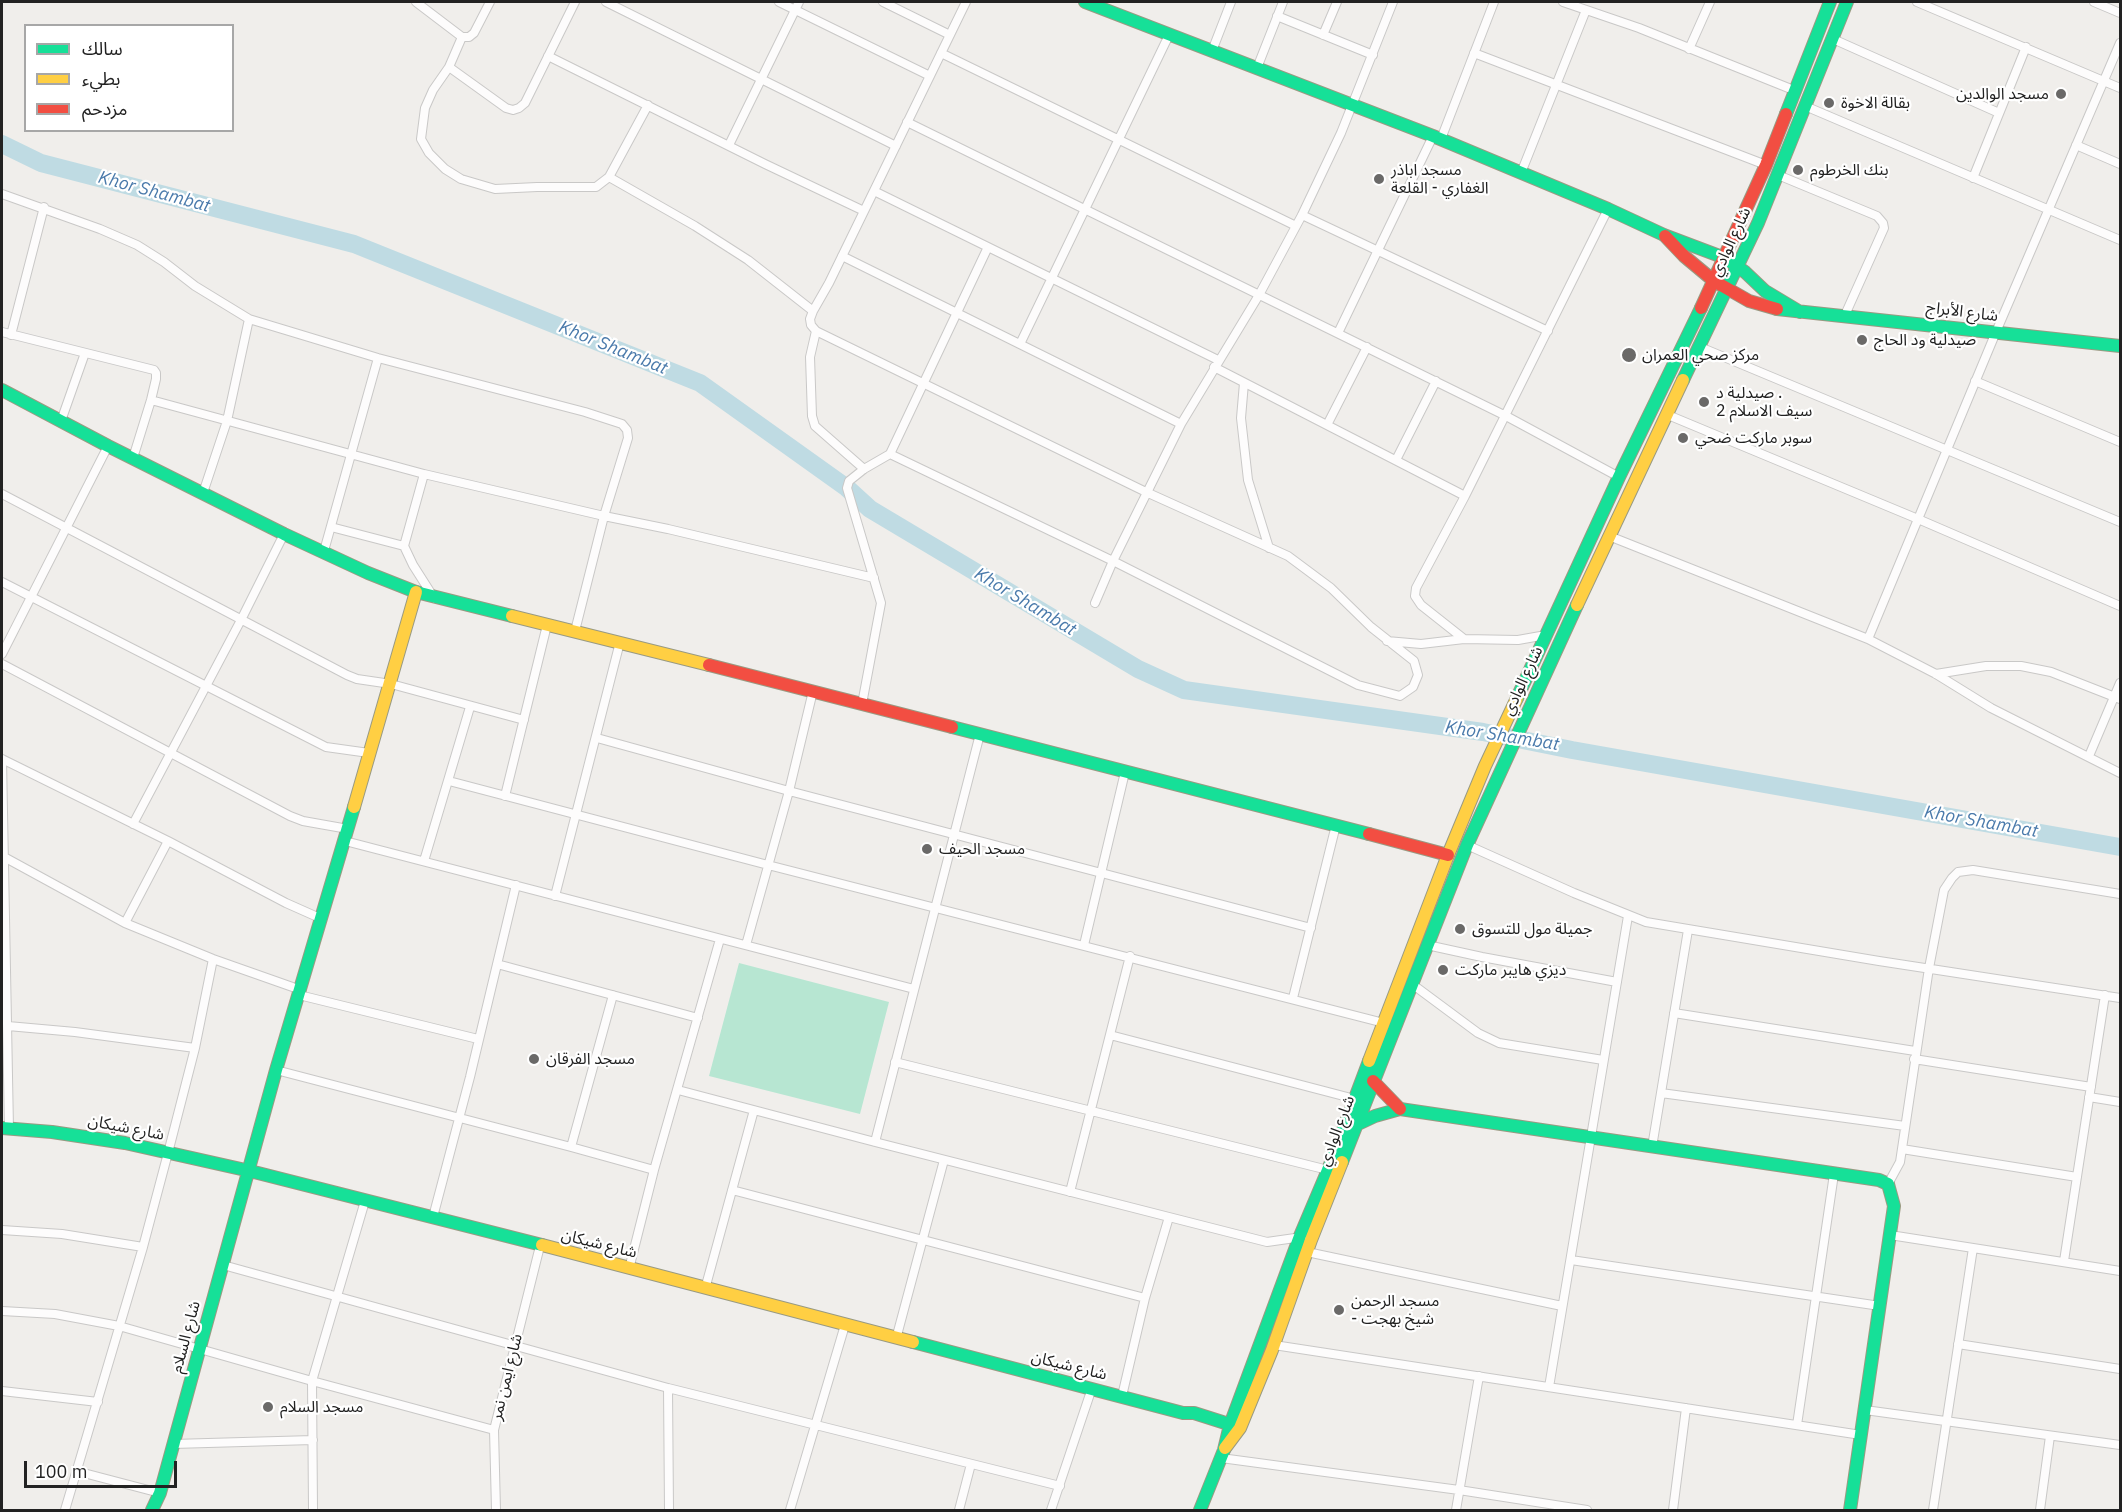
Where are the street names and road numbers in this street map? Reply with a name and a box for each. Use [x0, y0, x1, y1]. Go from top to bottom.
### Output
street label: شارع الوادي [1707, 204, 1755, 280]
street label: شارع الأبراج [1925, 298, 1999, 326]
street label: شارع الوادي [1499, 643, 1547, 719]
street label: شارع الوادي [1315, 1093, 1359, 1169]
street label: شارع شيكان [86, 1111, 166, 1145]
street label: شارع شيكان [559, 1225, 639, 1263]
street label: شارع السلام [167, 1299, 205, 1375]
street label: شارع ايمن نمر [487, 1332, 527, 1422]
street label: شارع شيكان [1029, 1347, 1109, 1385]

